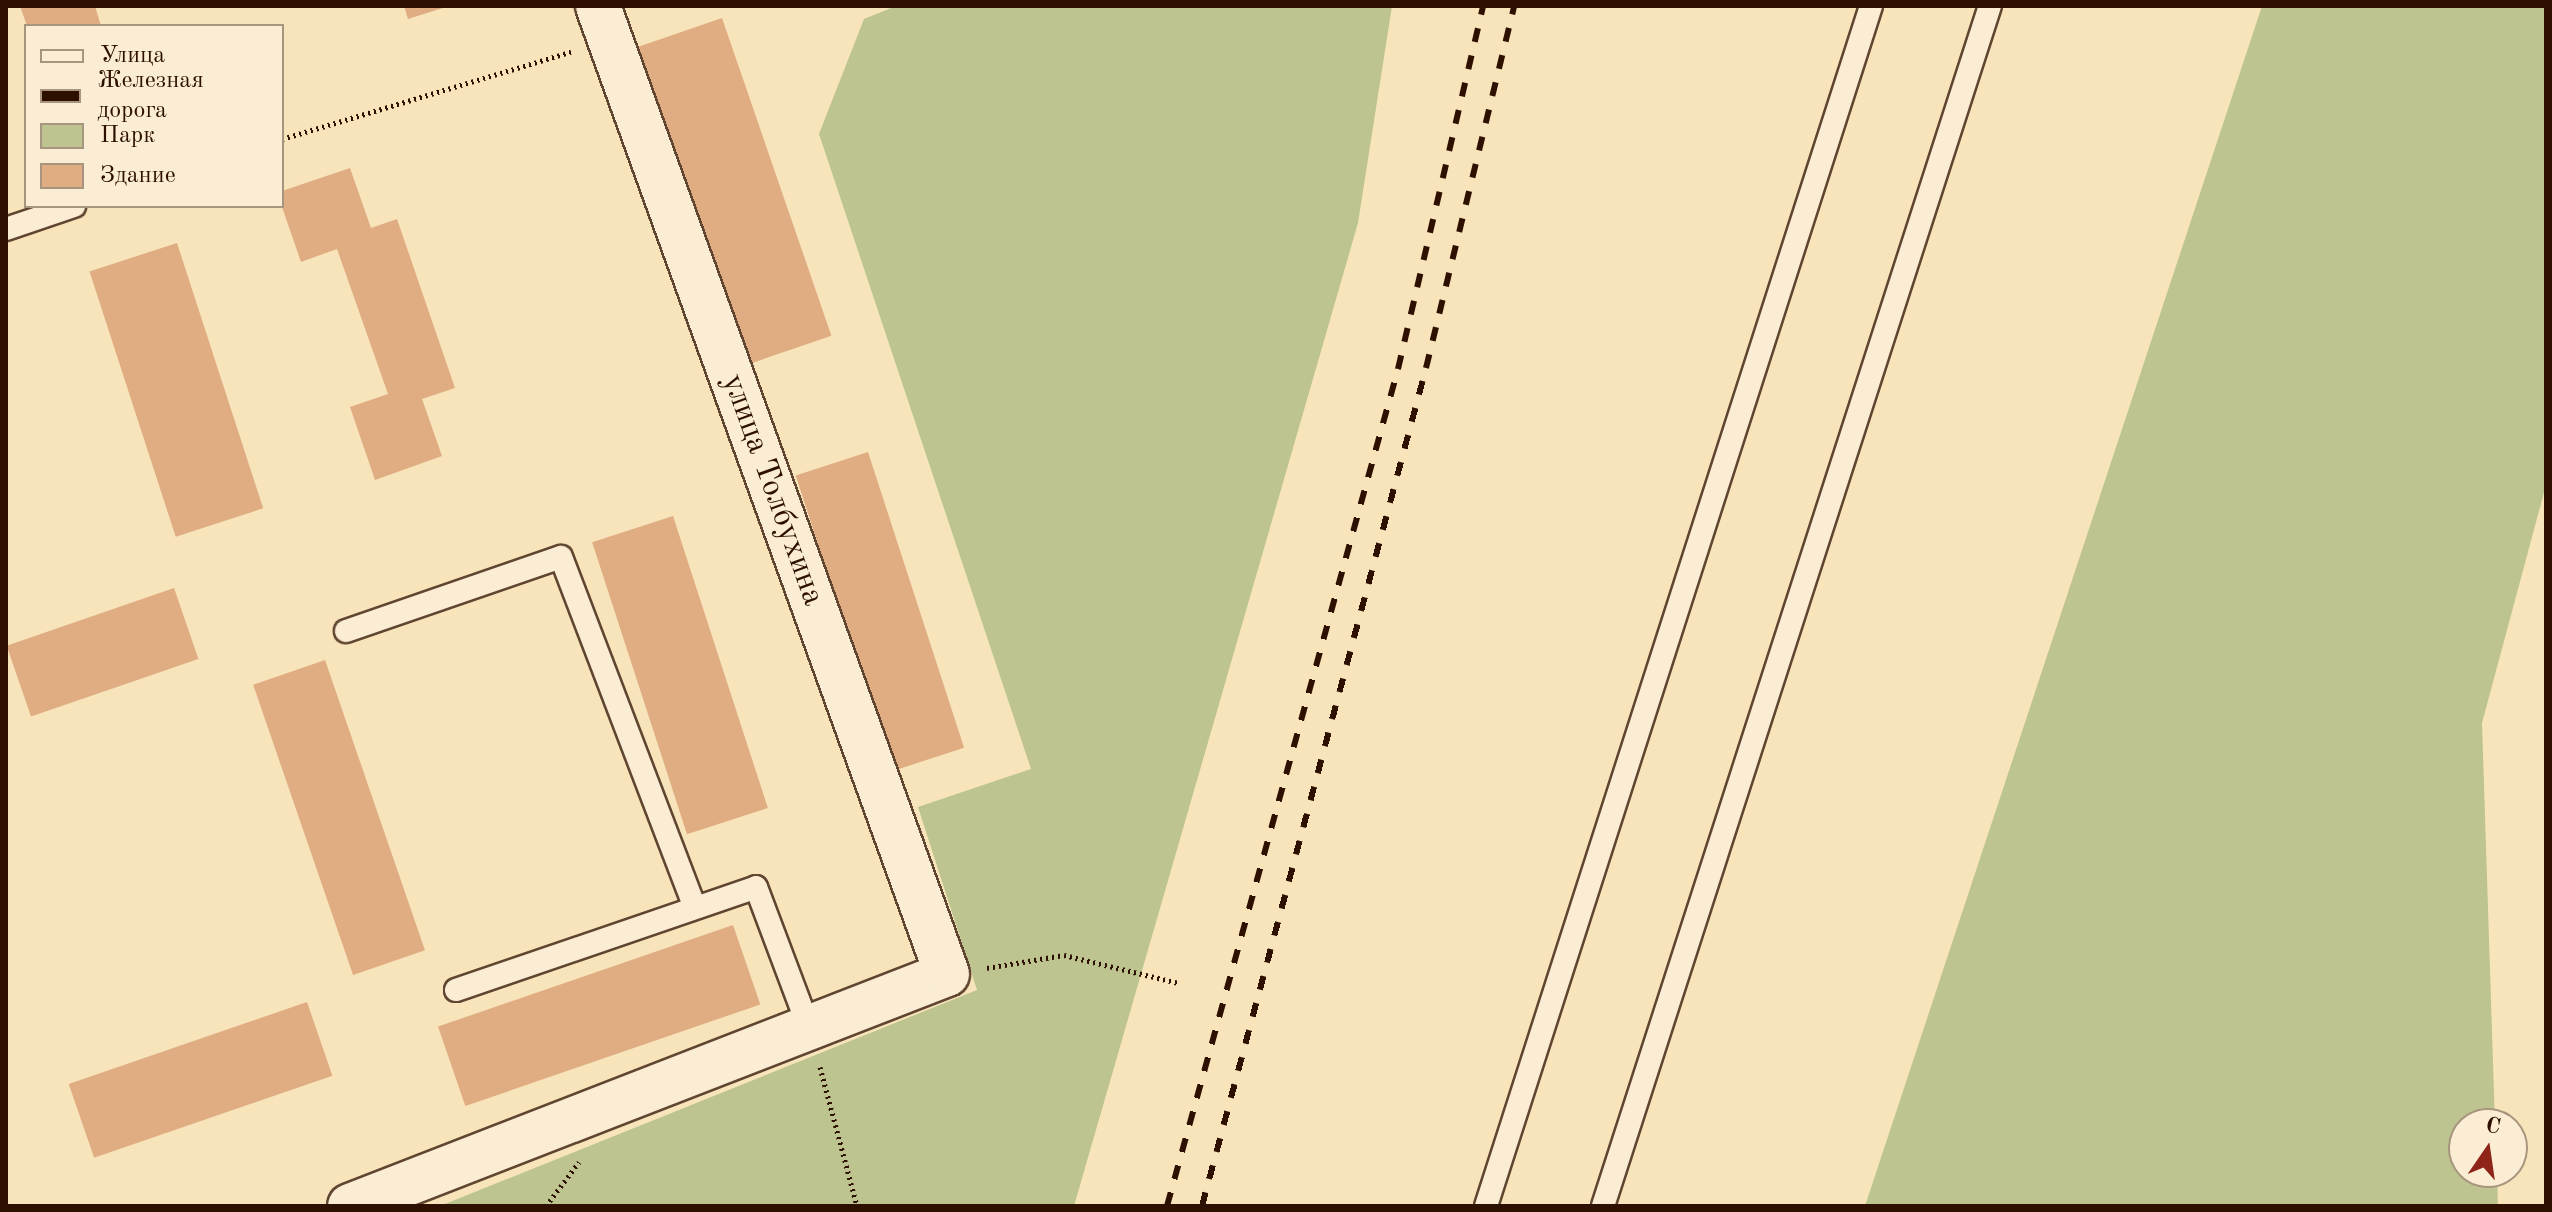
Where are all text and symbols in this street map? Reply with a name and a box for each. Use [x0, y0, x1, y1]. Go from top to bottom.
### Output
legend [24, 24, 284, 208]
text: Улица [100, 44, 165, 68]
text: Железная дорога [97, 69, 204, 123]
text: Парк [100, 124, 155, 148]
text: Здание [100, 164, 176, 188]
street label: улица Толбухина [712, 369, 832, 611]
north arrow [2448, 1108, 2528, 1188]
text: С [2483, 1114, 2503, 1139]

